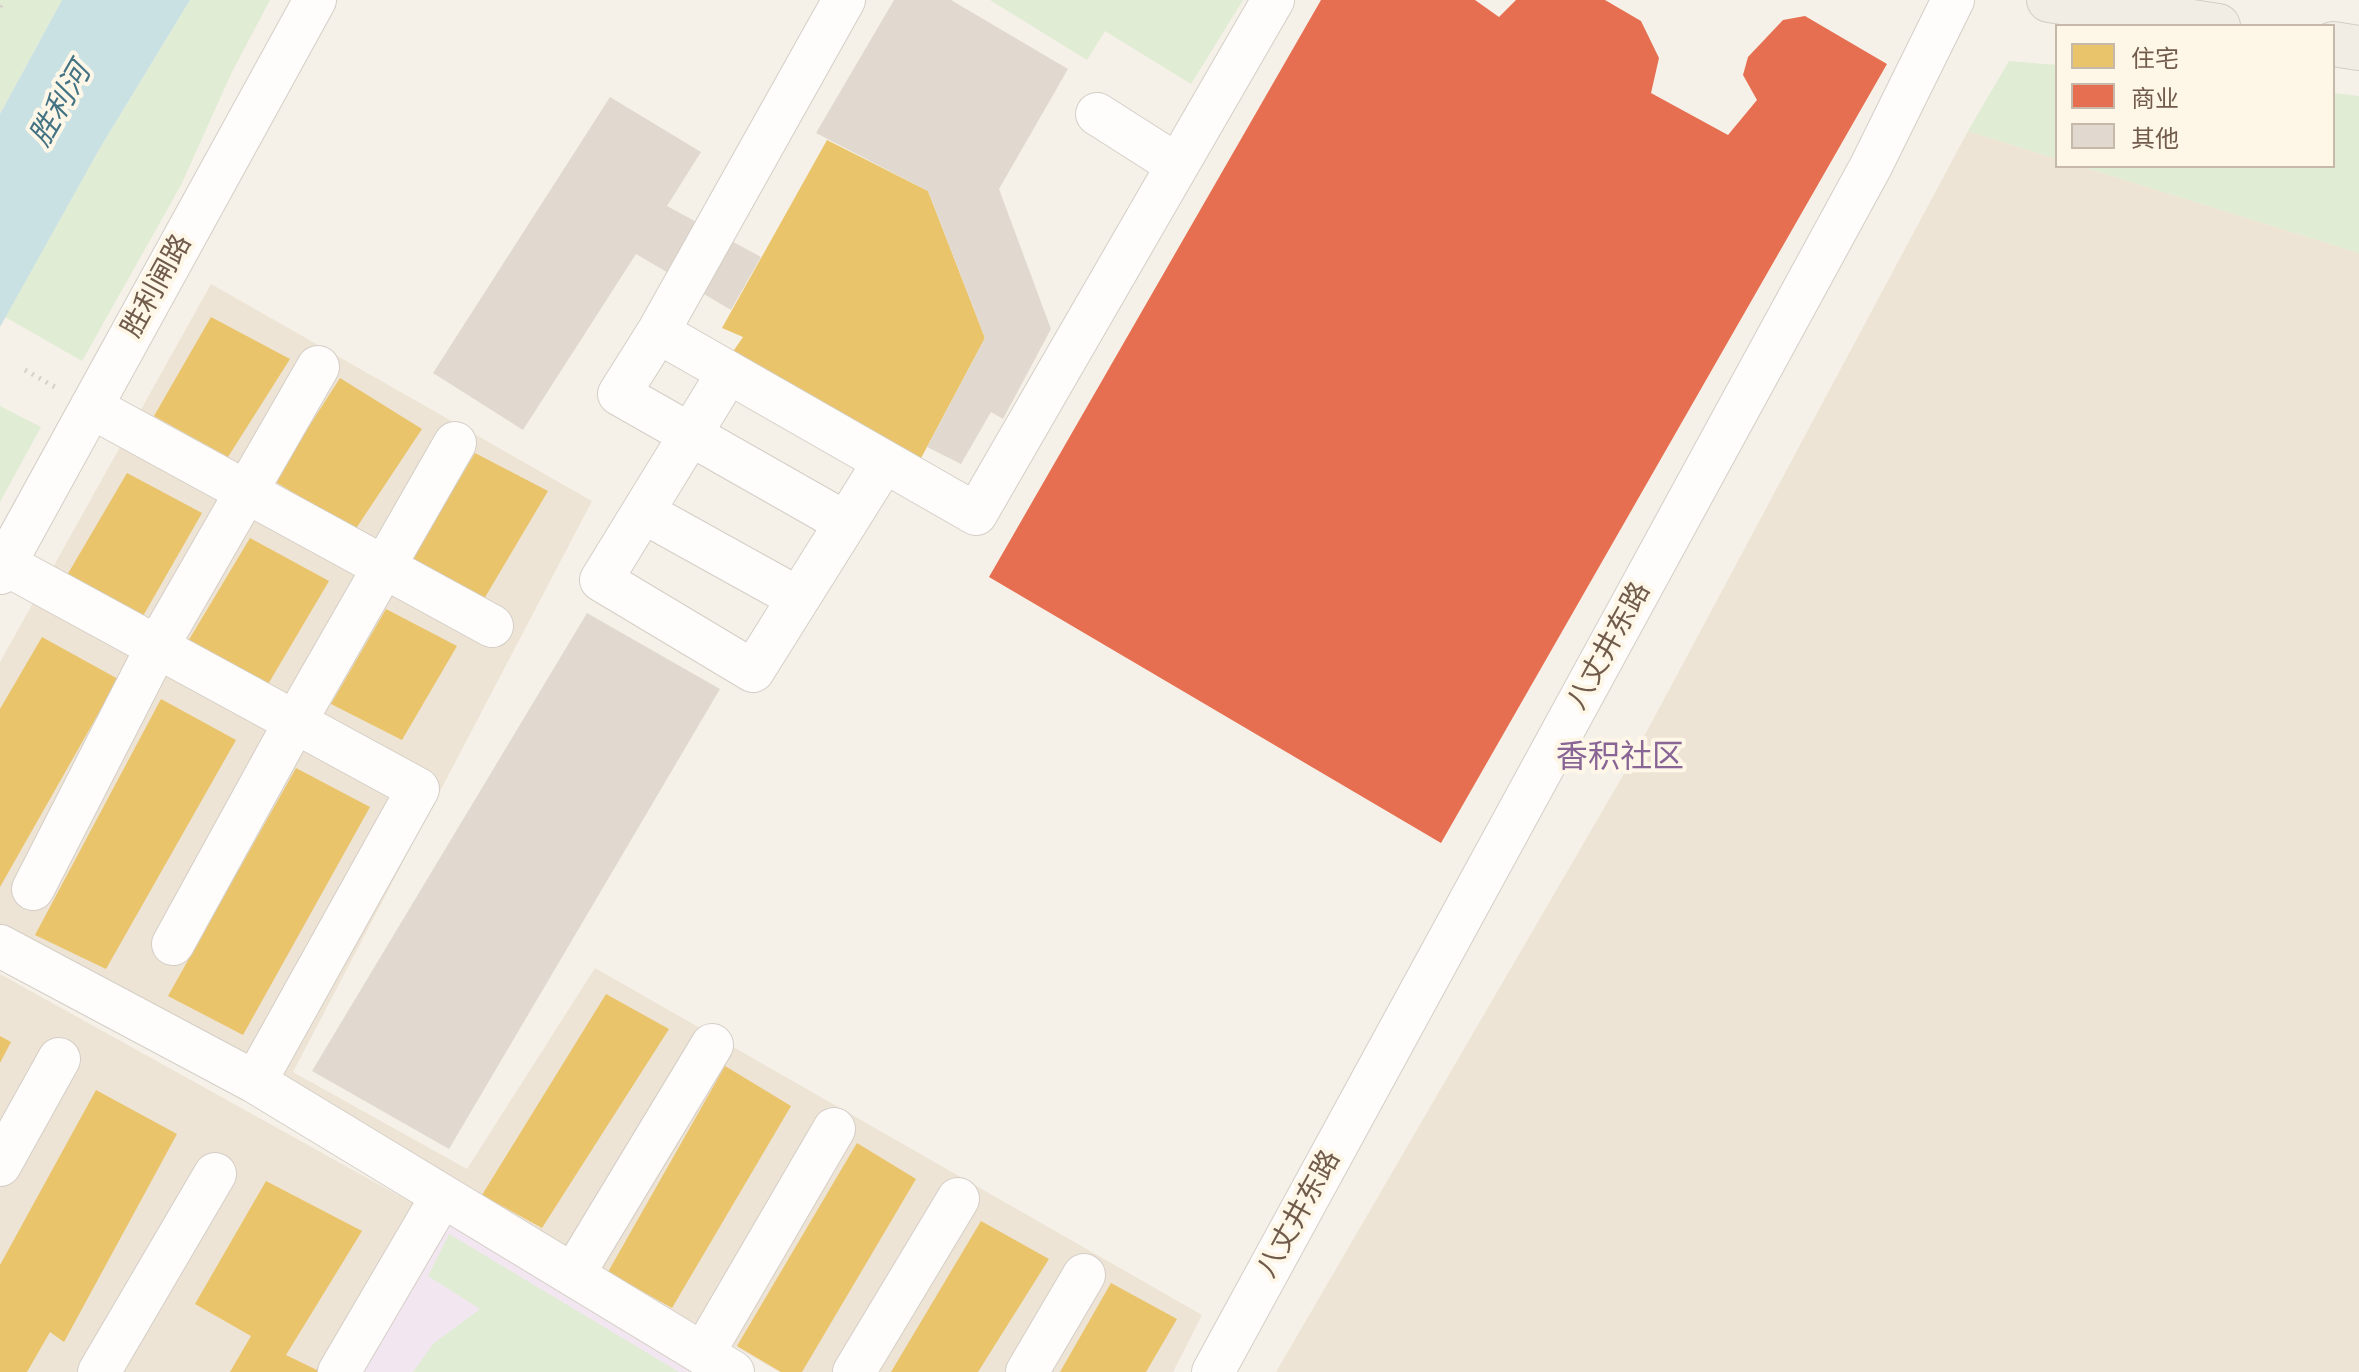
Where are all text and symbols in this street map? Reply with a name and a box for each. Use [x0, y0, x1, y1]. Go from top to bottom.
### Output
legend [2055, 24, 2335, 168]
text: 住宅 [2131, 42, 2179, 74]
water label: 胜利河 [23, 57, 99, 153]
text: 商业 [2131, 82, 2179, 114]
text: 其他 [2131, 122, 2179, 154]
street label: 胜利闸路 [115, 229, 199, 343]
street label: 八丈井东路 [1560, 577, 1658, 715]
district label: 香积社区 [1556, 739, 1684, 777]
street label: 八丈井东路 [1250, 1145, 1348, 1283]

